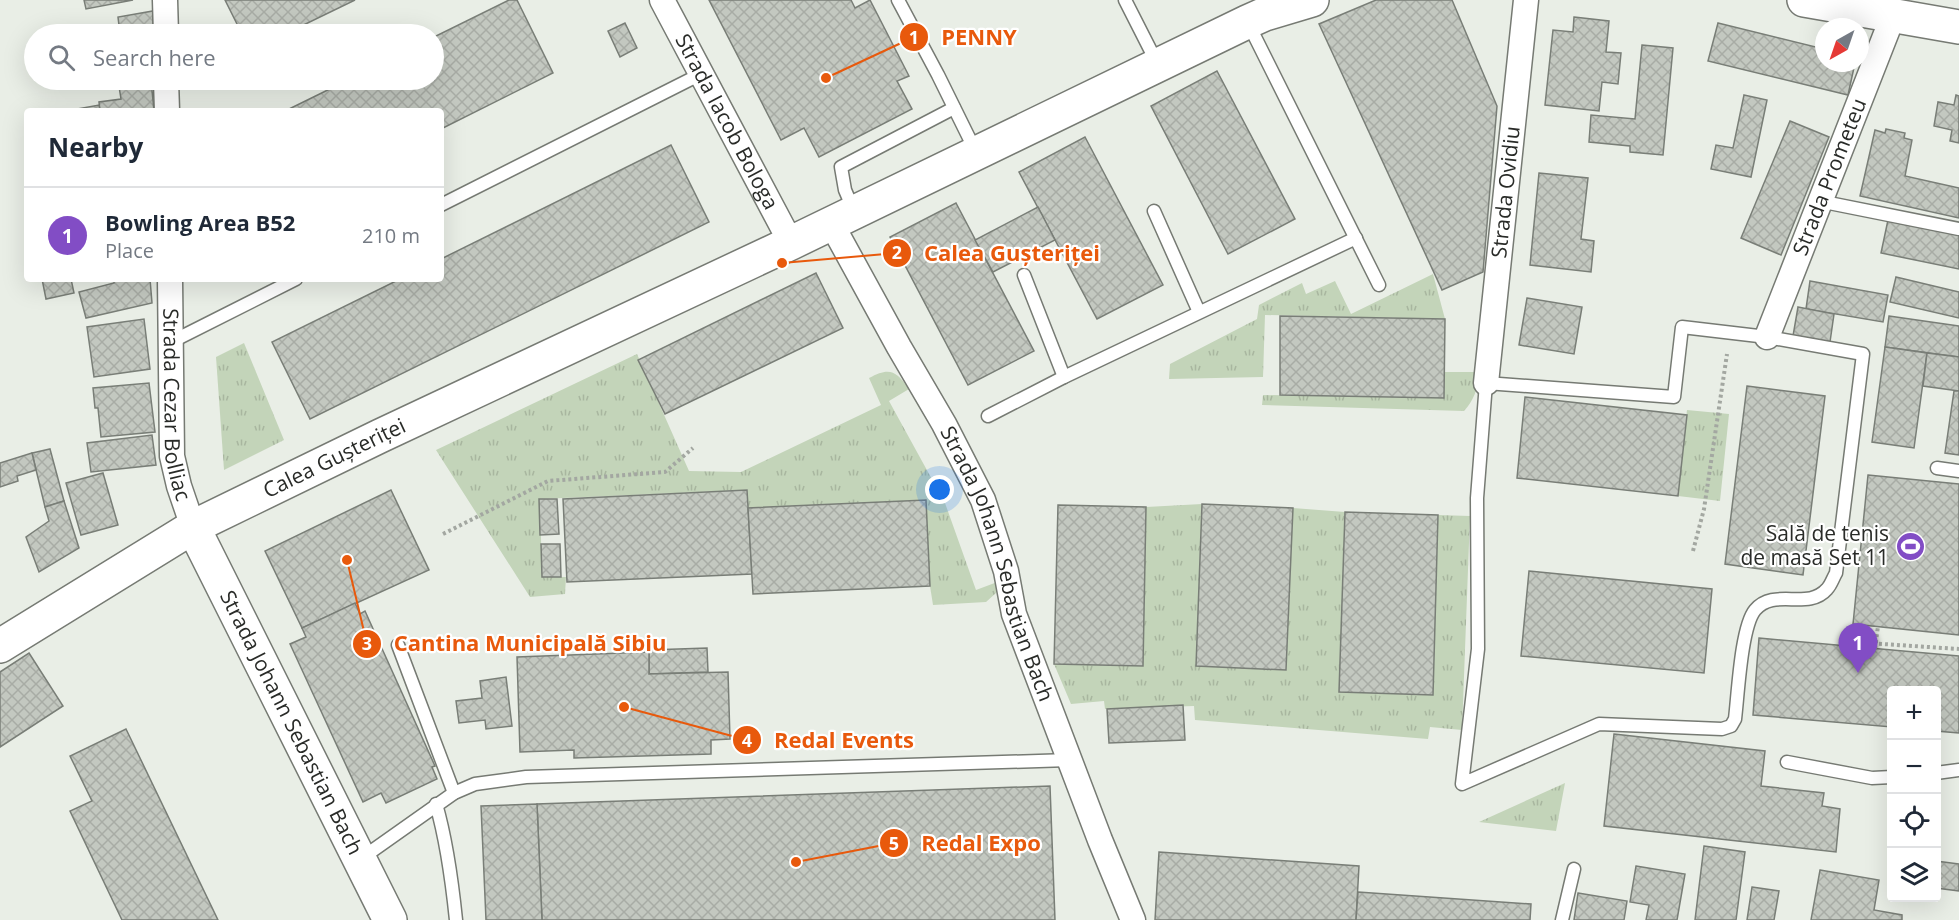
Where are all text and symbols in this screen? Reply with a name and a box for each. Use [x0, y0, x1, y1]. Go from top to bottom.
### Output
callout: PENNY [899, 17, 1028, 57]
north arrow [1815, 18, 1869, 72]
text: PENNY [941, 21, 1017, 51]
search box [24, 24, 444, 90]
text: 1 [909, 25, 919, 49]
street label: Strada Iacob Bologa [669, 29, 786, 214]
icon: search [45, 41, 78, 74]
text: Search here [93, 42, 216, 72]
street label: Strada Prometeu [1785, 94, 1872, 259]
street label: Strada Ovidiu [1484, 125, 1526, 259]
text: Nearby [48, 129, 143, 165]
text: Bowling Area B52 [105, 207, 295, 237]
text: 1 [62, 222, 73, 249]
text: 210 m [362, 222, 420, 249]
callout: Calea Gușteriței [882, 233, 1112, 273]
text: Place [105, 237, 154, 264]
text: Calea Gușteriței [924, 237, 1100, 267]
text: 2 [892, 240, 902, 264]
street label: Strada Cezar Bolliac [157, 308, 198, 504]
street label: Calea Gușteriței [258, 411, 410, 504]
street label: Strada Johann Sebastian Bach [934, 421, 1061, 705]
your location [925, 475, 954, 504]
place label: Sală de tenis de masă Set 11 [1740, 519, 1889, 571]
sports icon: Sală de tenis de masă Set 11 [1894, 530, 1926, 562]
street label: Strada Johann Sebastian Bach [214, 585, 370, 859]
callout: Cantina Municipală Sibiu [352, 624, 679, 664]
pin: 1 [1838, 624, 1878, 673]
text: Cantina Municipală Sibiu [394, 627, 666, 657]
text: 3 [362, 631, 372, 655]
map controls [1887, 686, 1941, 902]
button: + [1887, 686, 1941, 740]
callout: Redal Events [732, 720, 926, 760]
text: Redal Events [774, 724, 914, 754]
text: 4 [742, 728, 752, 752]
button: − [1887, 740, 1941, 794]
button: locate [1887, 794, 1941, 848]
callout: Redal Expo [879, 823, 1053, 863]
text: Redal Expo [921, 827, 1041, 857]
text: 5 [889, 831, 899, 855]
button: layers [1887, 848, 1941, 902]

